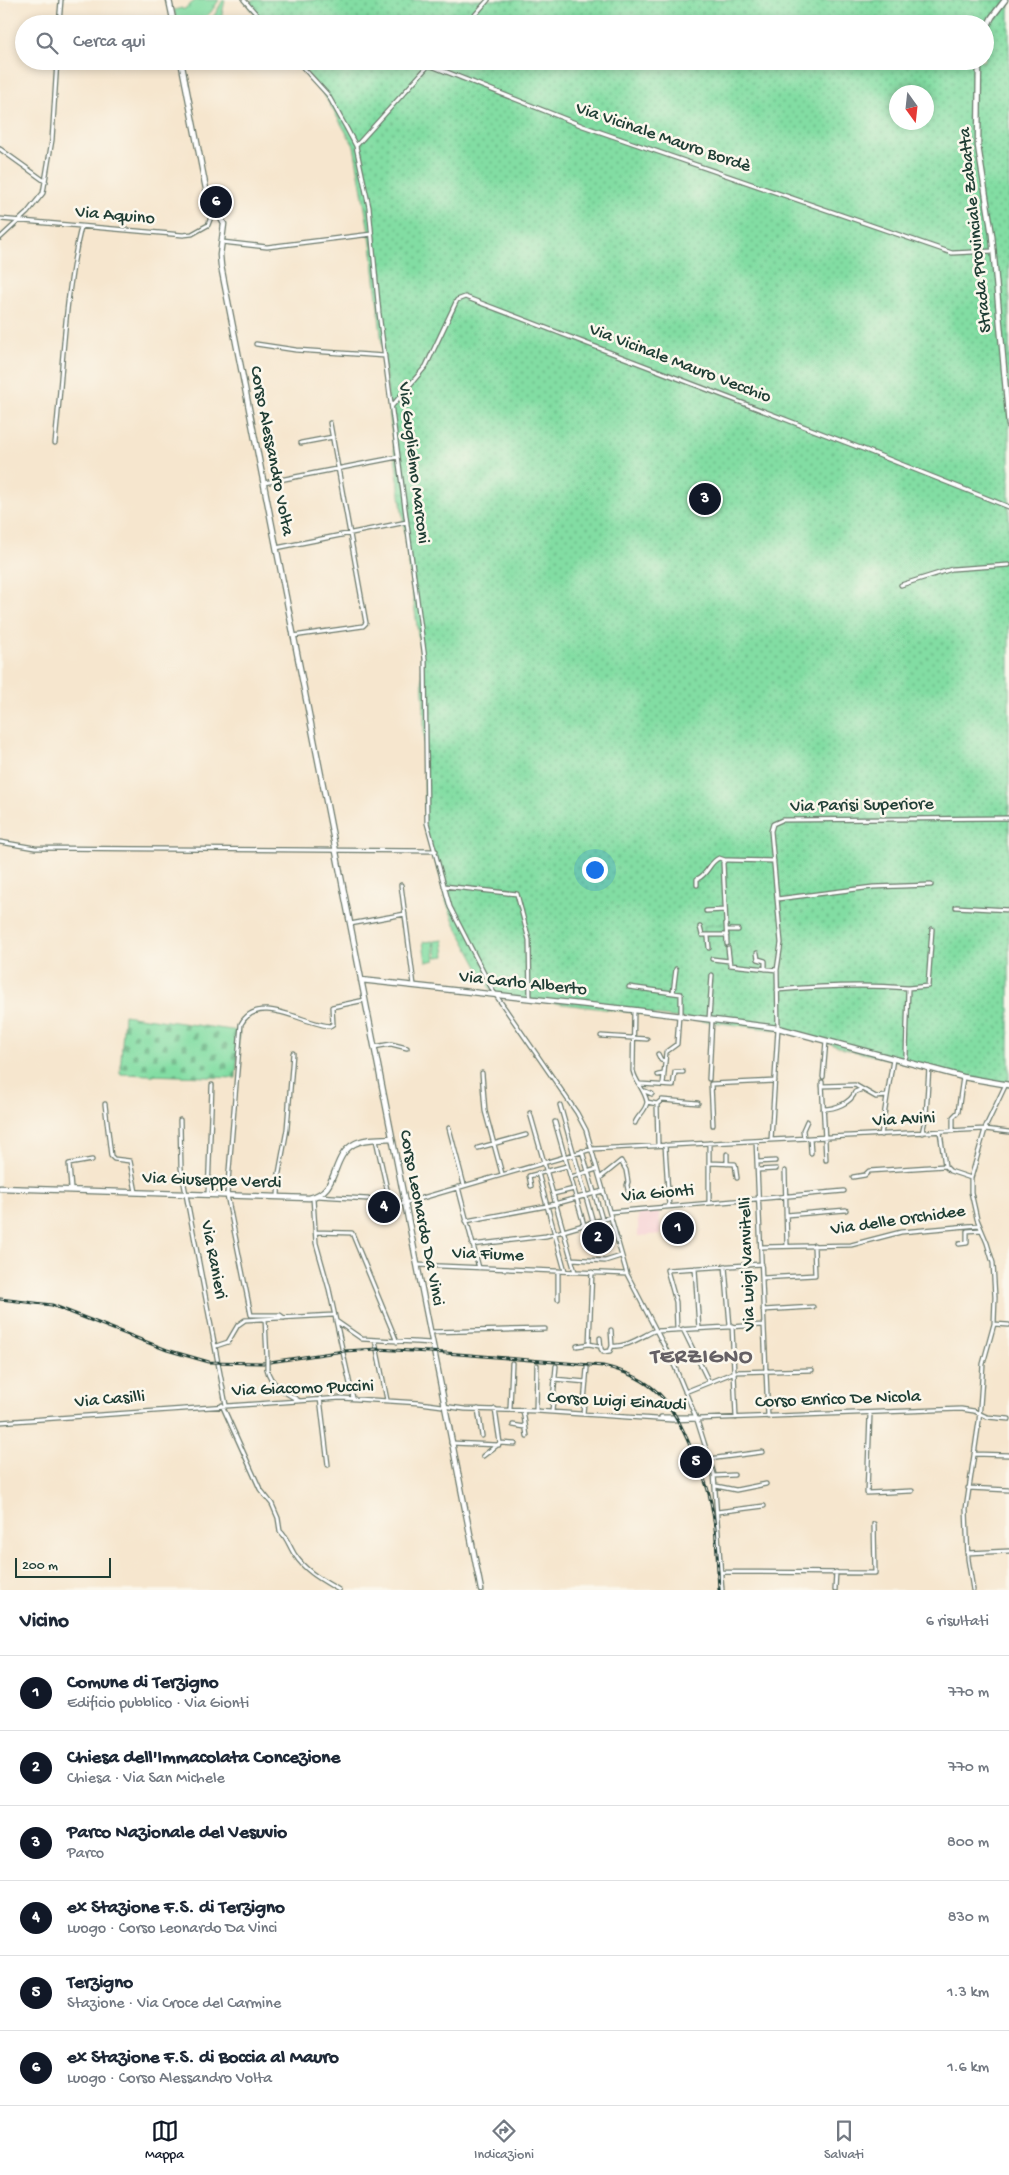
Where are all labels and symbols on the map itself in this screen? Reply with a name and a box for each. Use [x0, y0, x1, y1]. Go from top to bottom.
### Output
north arrow [889, 85, 934, 130]
street label: Via Vicinale Mauro Bordè [572, 98, 754, 178]
street label: Strada Provinciale Zabatta [955, 125, 997, 334]
pin: 6 [200, 183, 232, 221]
street label: Via Aquino [73, 202, 156, 230]
street label: Via Vicinale Mauro Vecchio [585, 319, 774, 408]
street label: Corso Alessandro Volta [244, 364, 298, 539]
street label: Via Guglielmo Marconi [393, 380, 433, 545]
pin: 3 [689, 480, 721, 518]
street label: Via Parisi Superiore [789, 794, 935, 818]
your location [582, 857, 608, 883]
street label: Via Carlo Alberto [457, 967, 588, 1001]
street label: Via Avini [871, 1108, 936, 1132]
street label: Corso Leonardo Da Vinci [394, 1128, 448, 1308]
street label: Via Giuseppe Verdi [141, 1168, 282, 1194]
street label: Via Gionti [620, 1180, 695, 1208]
pin: 4 [368, 1188, 400, 1226]
street label: Via Luigi Vanvitelli [735, 1196, 761, 1333]
street label: Via delle Orchidee [828, 1201, 967, 1241]
pin: 1 [662, 1209, 694, 1247]
street label: Via Ranieri [195, 1218, 231, 1301]
pin: 2 [582, 1219, 614, 1257]
street label: Via Fiume [451, 1243, 525, 1267]
district label: TERZIGNO [649, 1345, 753, 1371]
street label: Via Giacomo Puccini [231, 1376, 375, 1402]
street label: Via Casilli [73, 1386, 146, 1414]
street label: Corso Enrico De Nicola [755, 1387, 922, 1413]
street label: Corso Luigi Einaudi [547, 1388, 687, 1416]
pin: 5 [680, 1443, 712, 1481]
scale bar [15, 1555, 111, 1578]

